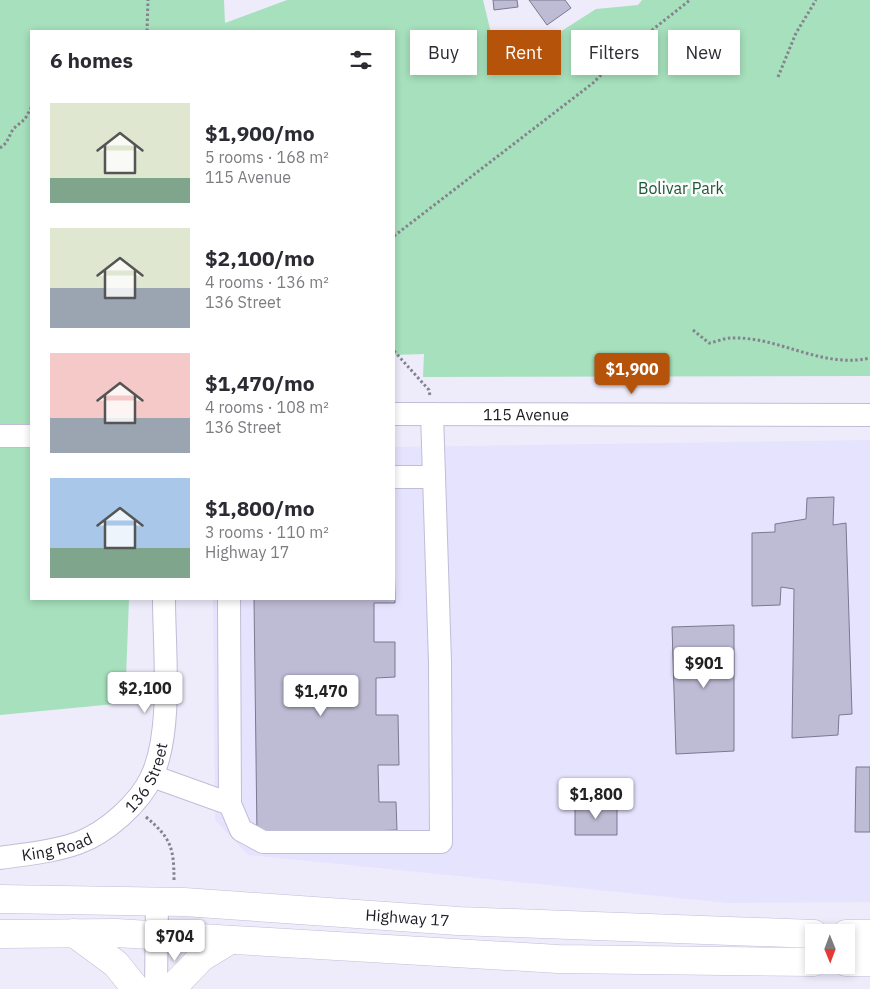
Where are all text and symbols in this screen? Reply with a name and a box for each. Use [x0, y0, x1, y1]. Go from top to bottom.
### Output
chip: Buy [410, 30, 477, 75]
chip: Rent [487, 30, 561, 75]
chip: Filters [571, 30, 658, 75]
chip: New [668, 30, 740, 75]
text: 6 homes [50, 46, 133, 74]
icon: filters [347, 46, 375, 74]
text: $1,900/mo [205, 119, 315, 147]
icon: home [90, 123, 150, 183]
text: 5 rooms · 168 m² [205, 147, 329, 167]
text: 115 Avenue [205, 167, 291, 187]
park label: Bolivar Park [638, 178, 725, 198]
text: $2,100/mo [205, 244, 315, 272]
icon: home [90, 248, 150, 308]
text: 4 rooms · 136 m² [205, 272, 329, 292]
text: 136 Street [205, 292, 281, 312]
pin: $1,900 [591, 352, 673, 395]
text: $1,900 [606, 359, 658, 379]
text: $1,470/mo [205, 369, 315, 397]
icon: home [90, 373, 150, 433]
text: 4 rooms · 108 m² [205, 397, 329, 417]
street label: 115 Avenue [483, 404, 569, 424]
text: 136 Street [205, 417, 281, 437]
text: $1,800/mo [205, 494, 315, 522]
icon: home [90, 498, 150, 558]
text: 3 rooms · 110 m² [205, 522, 329, 542]
text: Highway 17 [205, 542, 289, 562]
pin: $901 [674, 646, 734, 689]
text: $901 [685, 653, 723, 673]
pin: $2,100 [104, 672, 186, 714]
pin: $1,470 [280, 674, 362, 717]
text: $2,100 [119, 678, 171, 698]
text: $1,470 [295, 681, 347, 701]
street label: 136 Street [120, 741, 171, 817]
pin: $1,800 [555, 778, 637, 820]
text: $1,800 [570, 784, 622, 804]
street label: King Road [20, 828, 96, 865]
street label: Highway 17 [365, 905, 450, 930]
pin: $704 [145, 920, 205, 962]
north arrow [805, 924, 855, 974]
map controls [805, 924, 855, 974]
text: $704 [156, 926, 194, 946]

